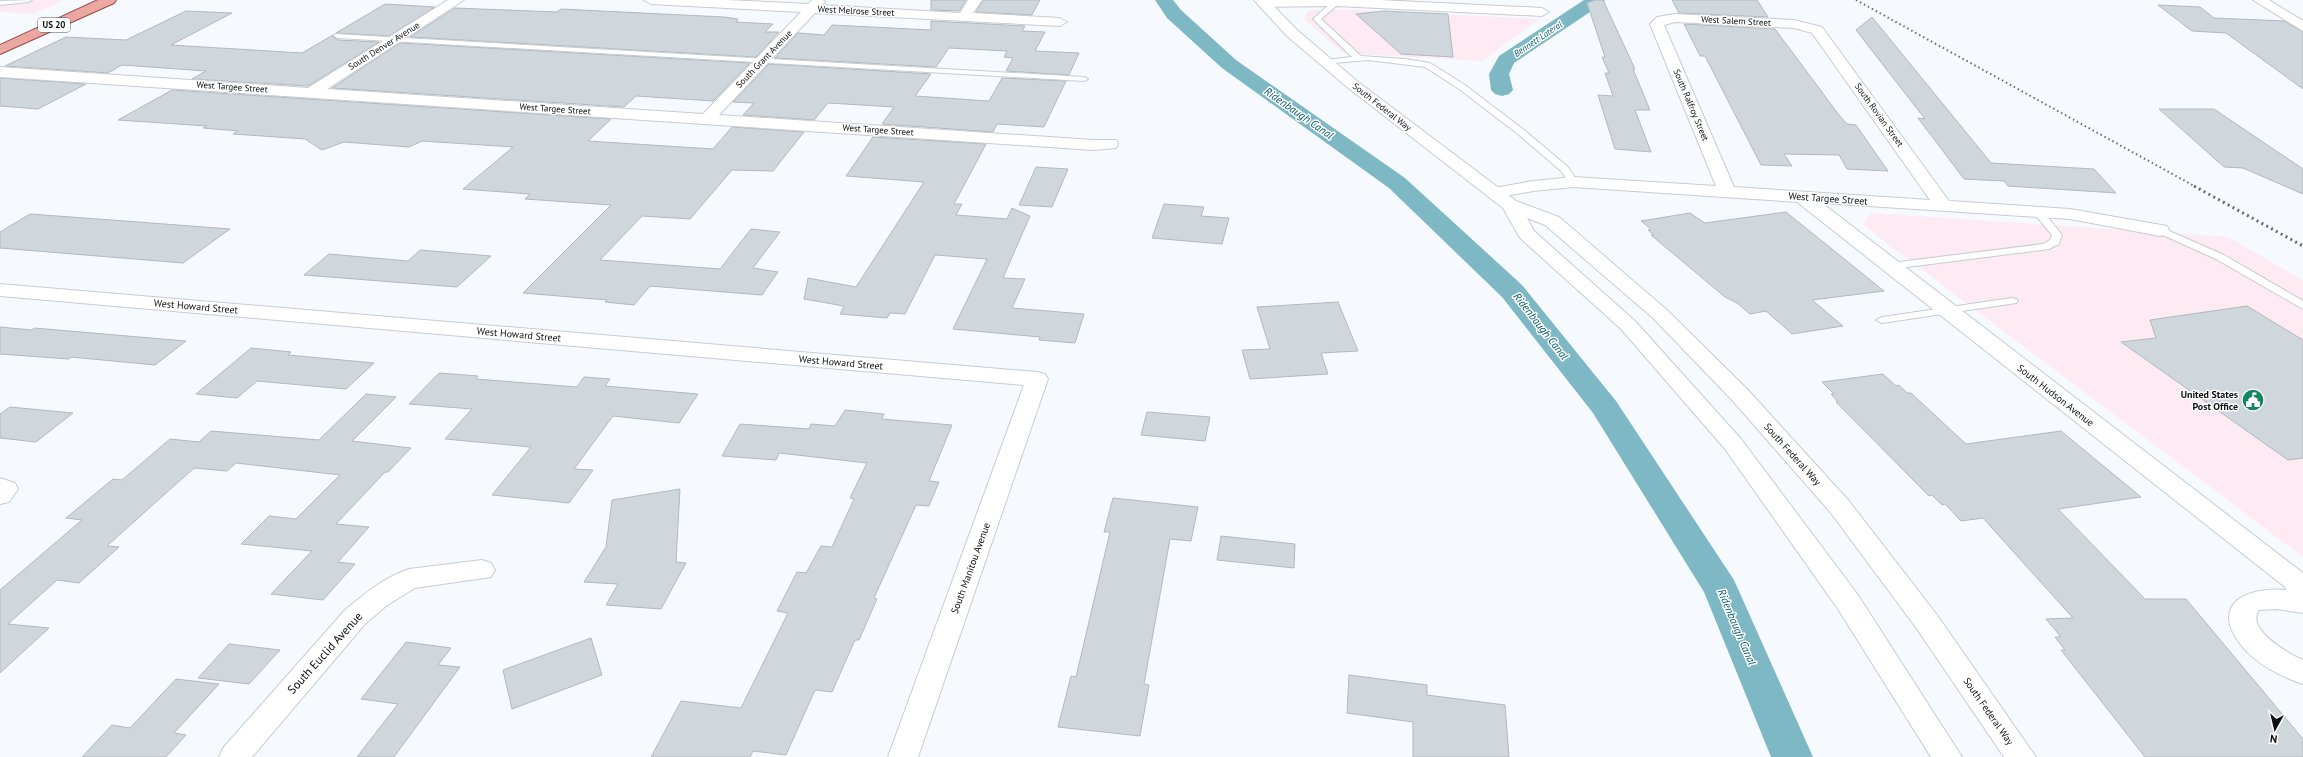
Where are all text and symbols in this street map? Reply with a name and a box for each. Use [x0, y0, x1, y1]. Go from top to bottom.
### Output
street label: West Melrose Street [817, 3, 895, 18]
street label: West Salem Street [1701, 13, 1771, 28]
road number: US 20 [38, 18, 70, 32]
water label: Bennett Lateral [1511, 18, 1564, 59]
street label: South Denver Avenue [346, 19, 422, 72]
street label: South Grant Avenue [733, 27, 794, 90]
street label: South Ralfroy Street [1671, 67, 1712, 142]
street label: West Targee Street [196, 79, 268, 94]
street label: South Federal Way [1351, 80, 1415, 133]
street label: South Rovian Street [1853, 81, 1906, 149]
water label: Ridenbaugh Canal [1262, 84, 1336, 142]
street label: West Targee Street [519, 101, 591, 116]
street label: West Targee Street [842, 122, 914, 137]
street label: West Targee Street [1788, 189, 1869, 208]
water label: Ridenbaugh Canal [1510, 290, 1572, 362]
street label: West Howard Street [153, 296, 239, 317]
street label: West Howard Street [476, 324, 562, 345]
street label: West Howard Street [798, 352, 884, 373]
street label: South Hudson Avenue [2015, 361, 2097, 429]
public building icon: United States Post Office [2240, 387, 2266, 413]
place label: United States Post Office [2181, 388, 2238, 413]
street label: South Federal Way [1761, 420, 1824, 488]
street label: South Manitou Avenue [948, 521, 993, 616]
water label: Ridenbaugh Canal [1715, 587, 1759, 667]
street label: South Euclid Avenue [284, 609, 365, 697]
street label: South Federal Way [1960, 675, 2017, 748]
north arrow [2255, 709, 2295, 749]
text: N [2269, 731, 2278, 746]

